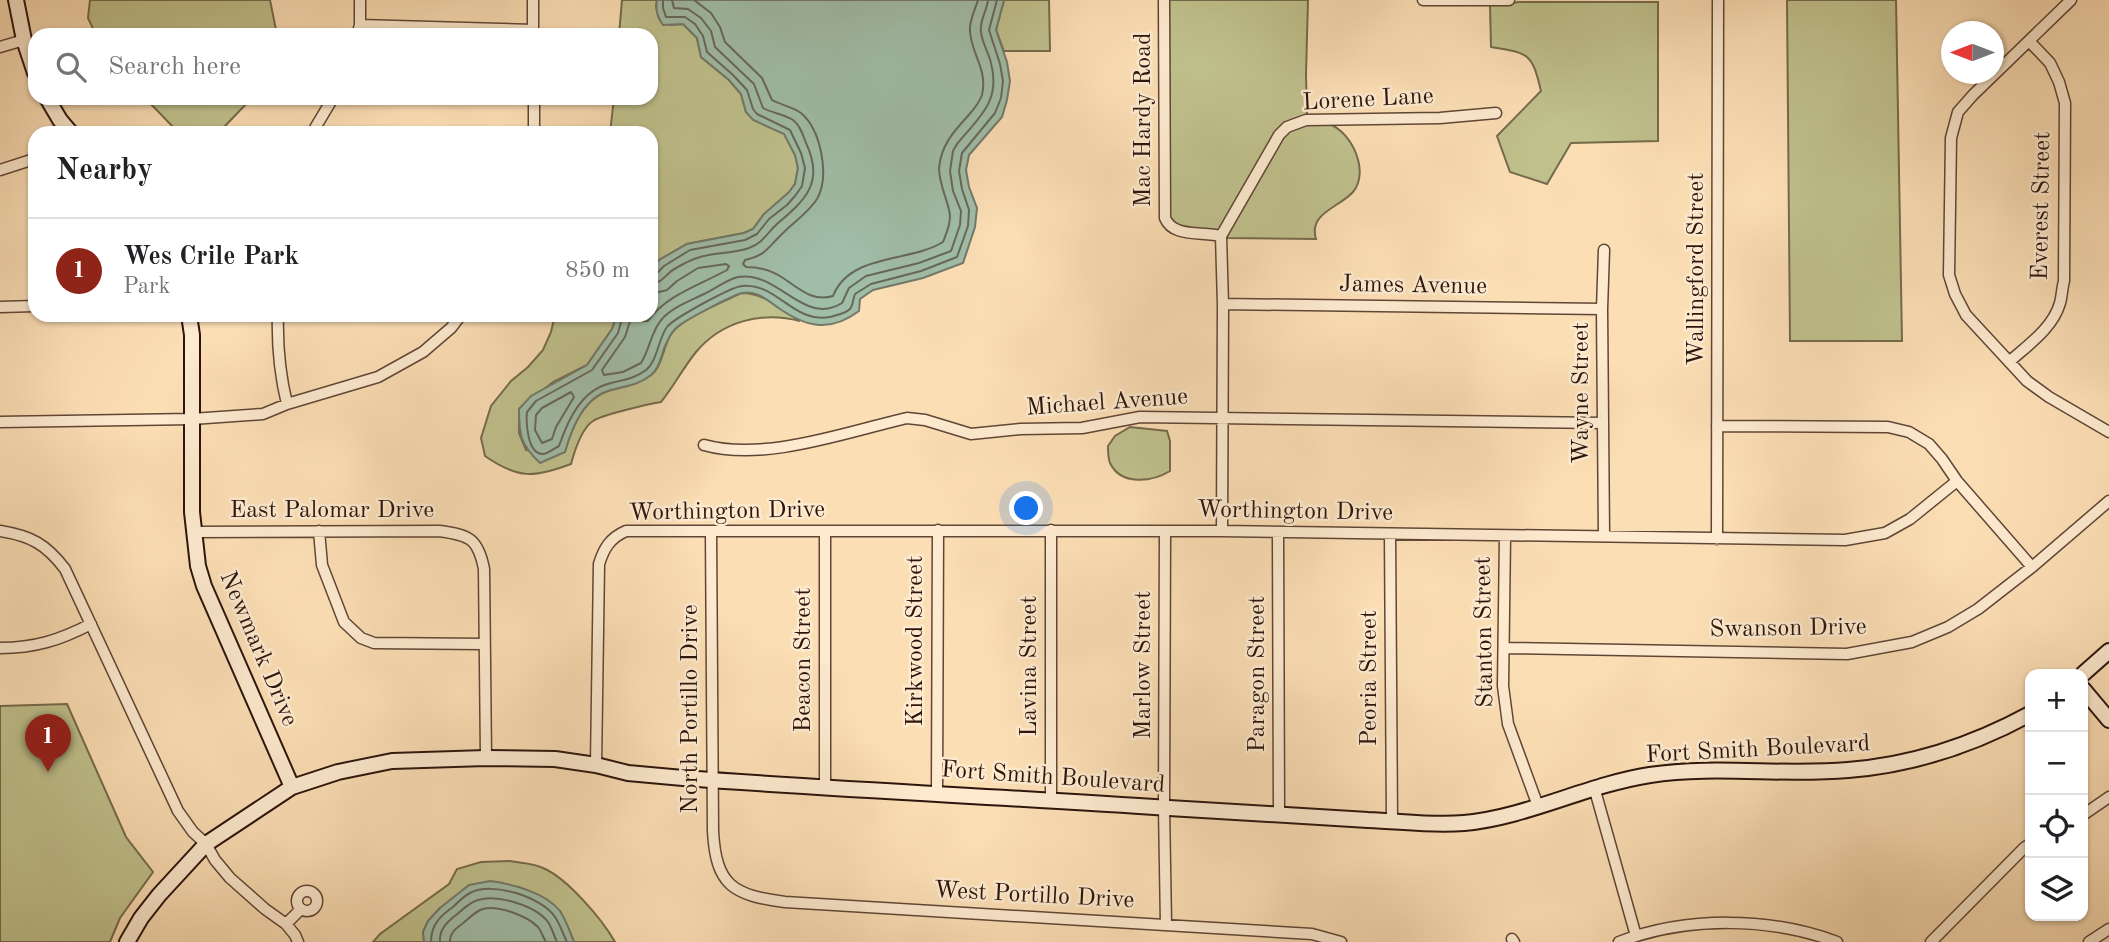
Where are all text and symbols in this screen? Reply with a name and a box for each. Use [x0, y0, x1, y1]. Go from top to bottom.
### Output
north arrow [1941, 21, 2004, 84]
search box [28, 28, 658, 105]
street label: Mac Hardy Road [1132, 32, 1156, 208]
icon: search [52, 48, 90, 86]
text: Search here [108, 54, 241, 80]
street label: Lorene Lane [1302, 85, 1434, 115]
street label: Everest Street [2029, 131, 2055, 281]
text: Nearby [56, 156, 153, 186]
street label: Wallingford Street [1685, 172, 1709, 366]
text: Wes Crile Park [123, 244, 299, 270]
text: 1 [72, 259, 86, 282]
text: 850 m [565, 259, 630, 282]
street label: James Avenue [1339, 273, 1487, 299]
text: Park [123, 275, 170, 298]
street label: Wayne Street [1570, 322, 1594, 464]
street label: Michael Avenue [1025, 385, 1189, 421]
your location [1009, 491, 1043, 525]
street label: Worthington Drive [629, 498, 825, 526]
street label: Worthington Drive [1197, 498, 1393, 526]
street label: East Palomar Drive [230, 499, 434, 523]
street label: Kirkwood Street [904, 555, 928, 727]
street label: Stanton Street [1472, 556, 1498, 708]
street label: Newmark Drive [215, 568, 301, 730]
street label: Beacon Street [792, 587, 816, 733]
street label: Marlow Street [1132, 591, 1156, 739]
street label: Lavina Street [1018, 595, 1042, 737]
street label: Paragon Street [1246, 596, 1270, 752]
street label: North Portillo Drive [679, 604, 703, 814]
street label: Peoria Street [1358, 610, 1382, 746]
street label: Swanson Drive [1709, 616, 1867, 642]
map controls [2025, 669, 2088, 921]
button: + [2025, 669, 2088, 732]
pin: 1 [25, 714, 71, 772]
street label: Fort Smith Boulevard [1645, 732, 1871, 768]
button: − [2025, 732, 2088, 795]
street label: Fort Smith Boulevard [940, 758, 1166, 798]
button: locate [2025, 795, 2088, 858]
button: layers [2025, 858, 2088, 921]
street label: West Portillo Drive [933, 879, 1135, 913]

